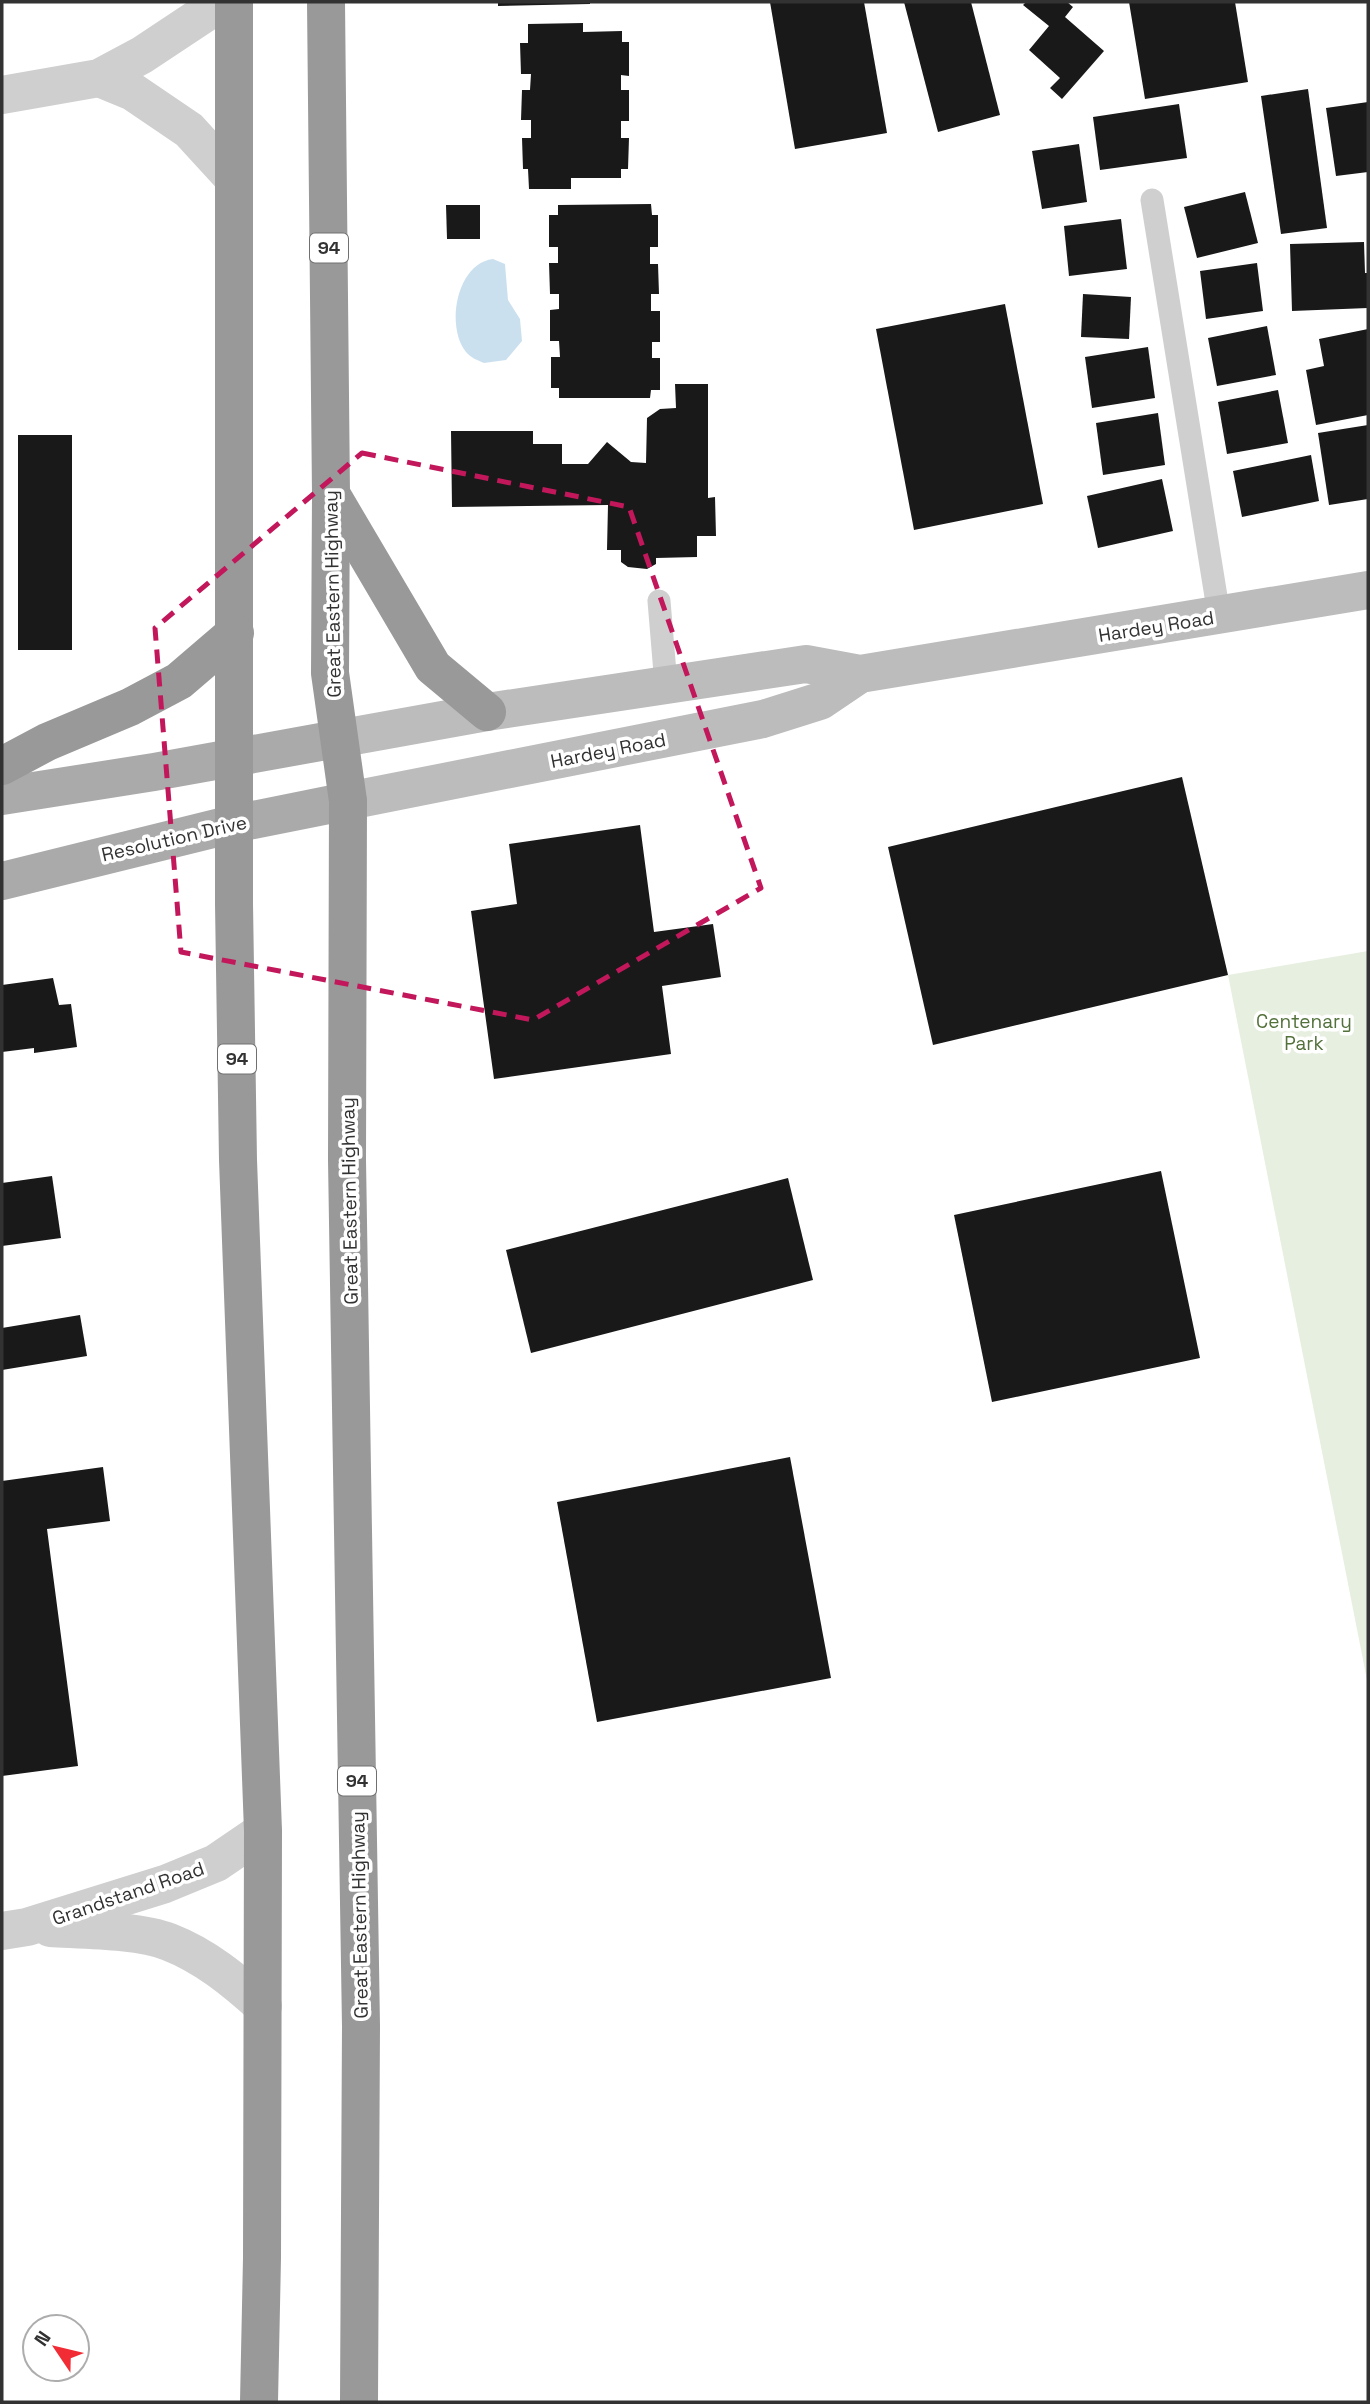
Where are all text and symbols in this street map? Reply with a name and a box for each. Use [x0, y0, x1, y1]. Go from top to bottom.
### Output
road number: 94 [310, 234, 348, 262]
street label: Great Eastern Highway [318, 490, 347, 698]
street label: Hardey Road [1096, 605, 1216, 648]
street label: Hardey Road [548, 727, 668, 774]
street label: Resolution Drive [99, 810, 249, 867]
park label: Centenary Park [1256, 1009, 1352, 1056]
road number: 94 [218, 1044, 256, 1074]
street label: Great Eastern Highway [335, 1097, 364, 1305]
road number: 94 [338, 1766, 376, 1796]
street label: Great Eastern Highway [345, 1811, 374, 2019]
street label: Grandstand Road [49, 1856, 207, 1931]
north arrow [21, 2313, 91, 2383]
text: N [29, 2326, 56, 2351]

